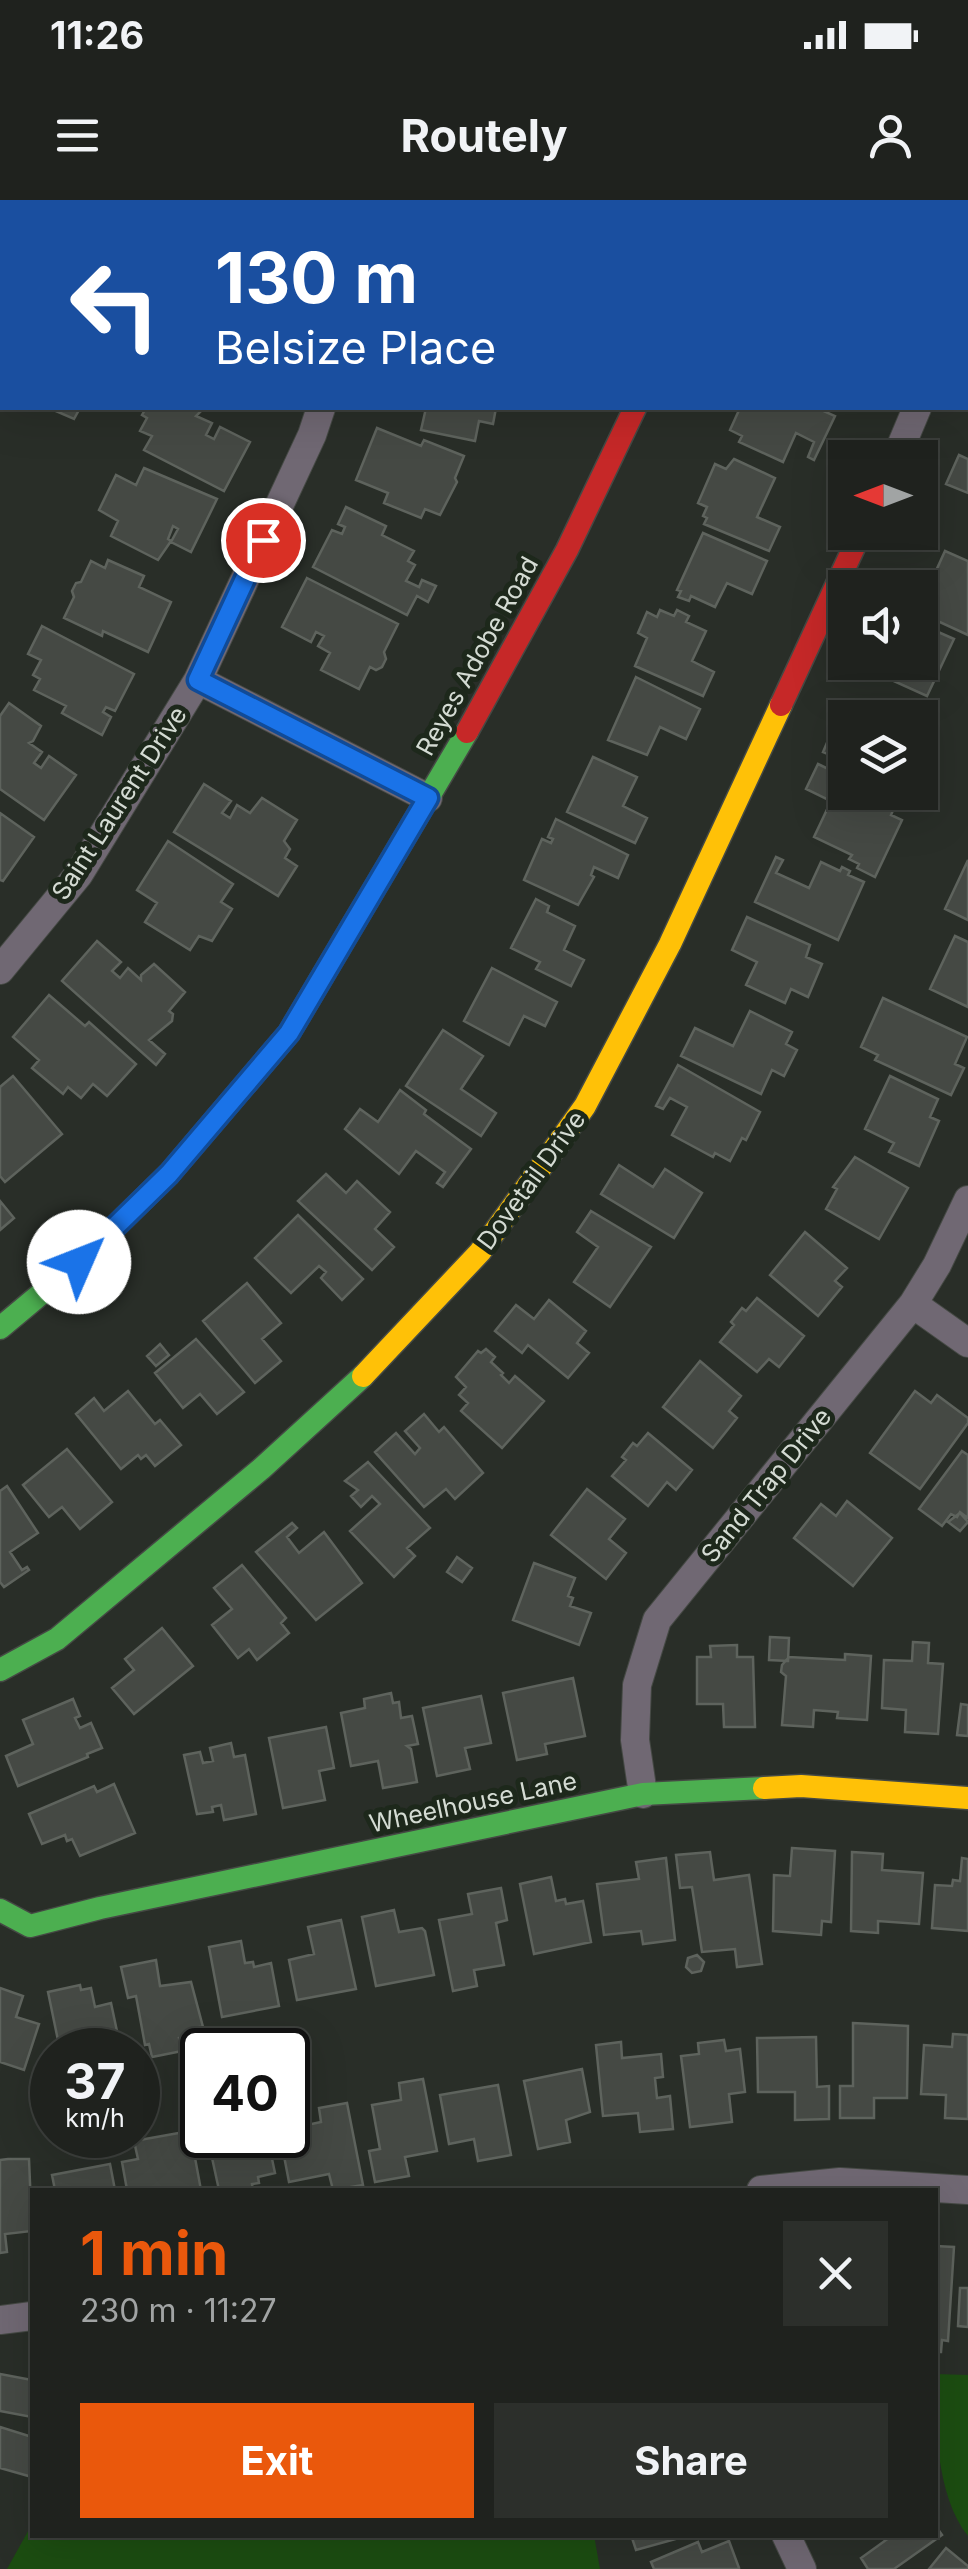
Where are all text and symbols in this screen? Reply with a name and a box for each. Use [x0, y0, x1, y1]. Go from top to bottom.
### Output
text: 11:26 [50, 12, 144, 58]
icon: menu [50, 108, 105, 163]
text: Routely [400, 108, 568, 163]
icon: person [863, 108, 918, 163]
text: 130 m [215, 235, 418, 320]
icon: left [50, 240, 180, 370]
text: Belsize Place [215, 320, 496, 375]
north arrow [828, 440, 938, 550]
map controls [828, 440, 938, 810]
pin [221, 498, 306, 583]
icon: arrive [236, 513, 291, 568]
street label: Reyes Adobe Road [410, 551, 544, 761]
button: sound [828, 570, 938, 680]
button: layers [828, 700, 938, 810]
street label: Saint Laurent Drive [45, 701, 193, 905]
street label: Dovetail Drive [471, 1105, 591, 1255]
position arrow [27, 1210, 131, 1314]
street label: Sand Trap Drive [695, 1402, 837, 1568]
street label: Wheelhouse Lane [366, 1765, 580, 1839]
speed limit sign: 40 [180, 2028, 310, 2158]
text: 37 [64, 2051, 126, 2111]
text: km/h [65, 2103, 125, 2133]
text: 1 min [80, 2217, 228, 2289]
button: close [783, 2221, 888, 2326]
text: 230 m · 11:27 [80, 2291, 277, 2330]
button: Exit [80, 2403, 474, 2518]
button: Share [494, 2403, 888, 2518]

